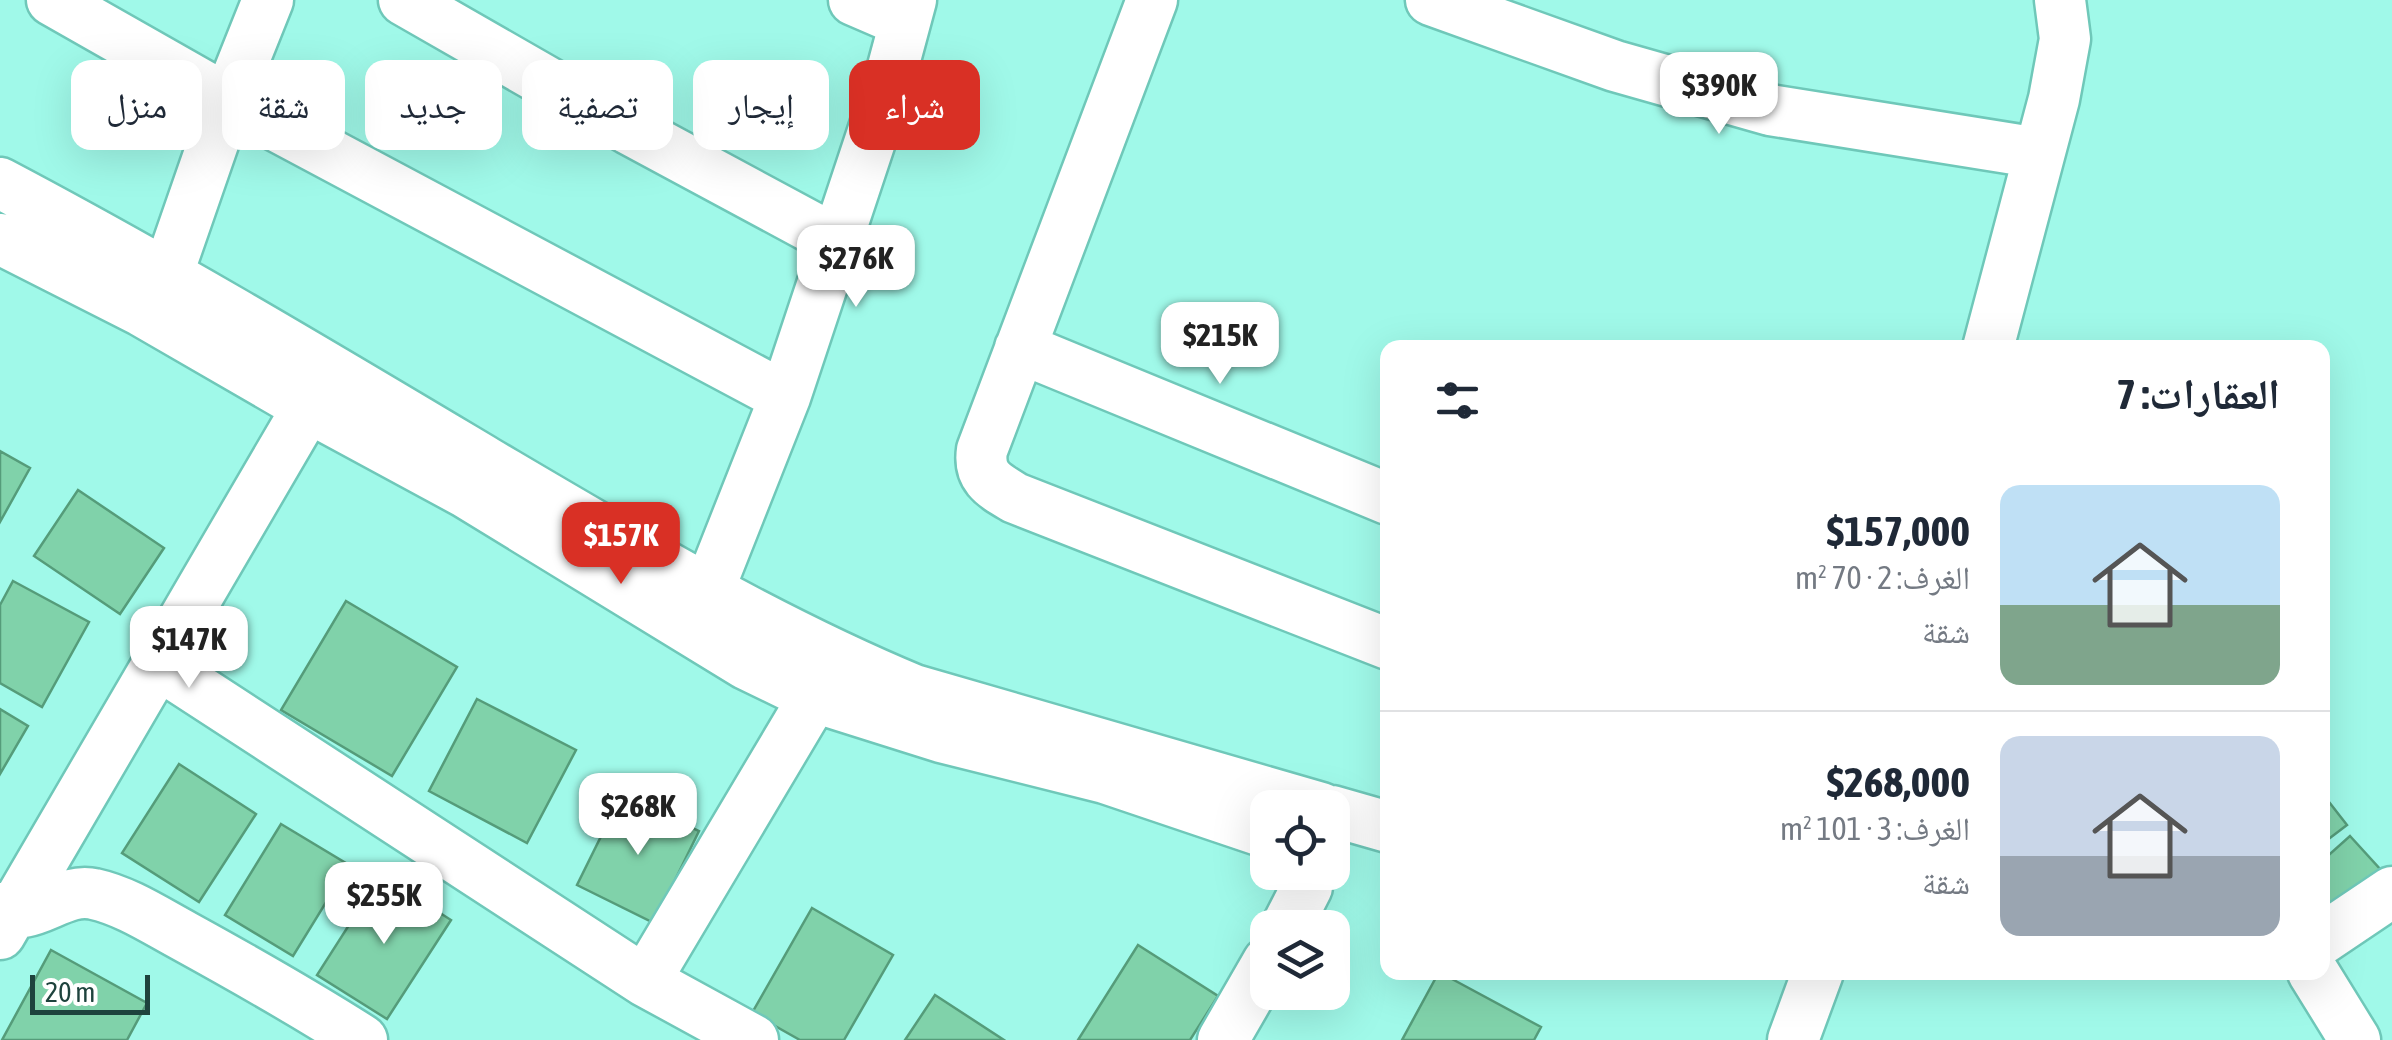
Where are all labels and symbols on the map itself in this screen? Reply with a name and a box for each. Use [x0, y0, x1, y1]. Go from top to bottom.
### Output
pin: $390K [1649, 52, 1789, 137]
pin: $276K [786, 225, 926, 310]
pin: $215K [1150, 302, 1290, 387]
pin: $157K [551, 502, 691, 587]
pin: $147K [119, 606, 259, 691]
pin: $268K [568, 773, 708, 858]
pin: $255K [314, 862, 454, 947]
scale bar [30, 970, 150, 1014]

